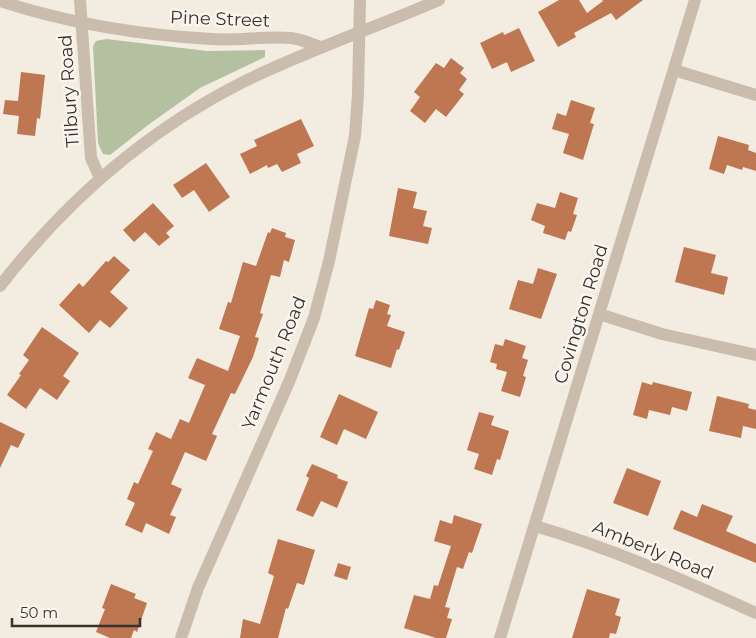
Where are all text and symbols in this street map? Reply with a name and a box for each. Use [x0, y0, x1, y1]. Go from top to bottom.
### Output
street label: Pine Street [170, 6, 270, 32]
street label: Tilbury Road [54, 34, 84, 148]
street label: Covington Road [549, 242, 613, 386]
street label: Yarmouth Road [237, 293, 311, 433]
street label: Amberly Road [589, 516, 717, 584]
scale bar [12, 596, 140, 628]
text: 50 m [20, 603, 58, 622]

